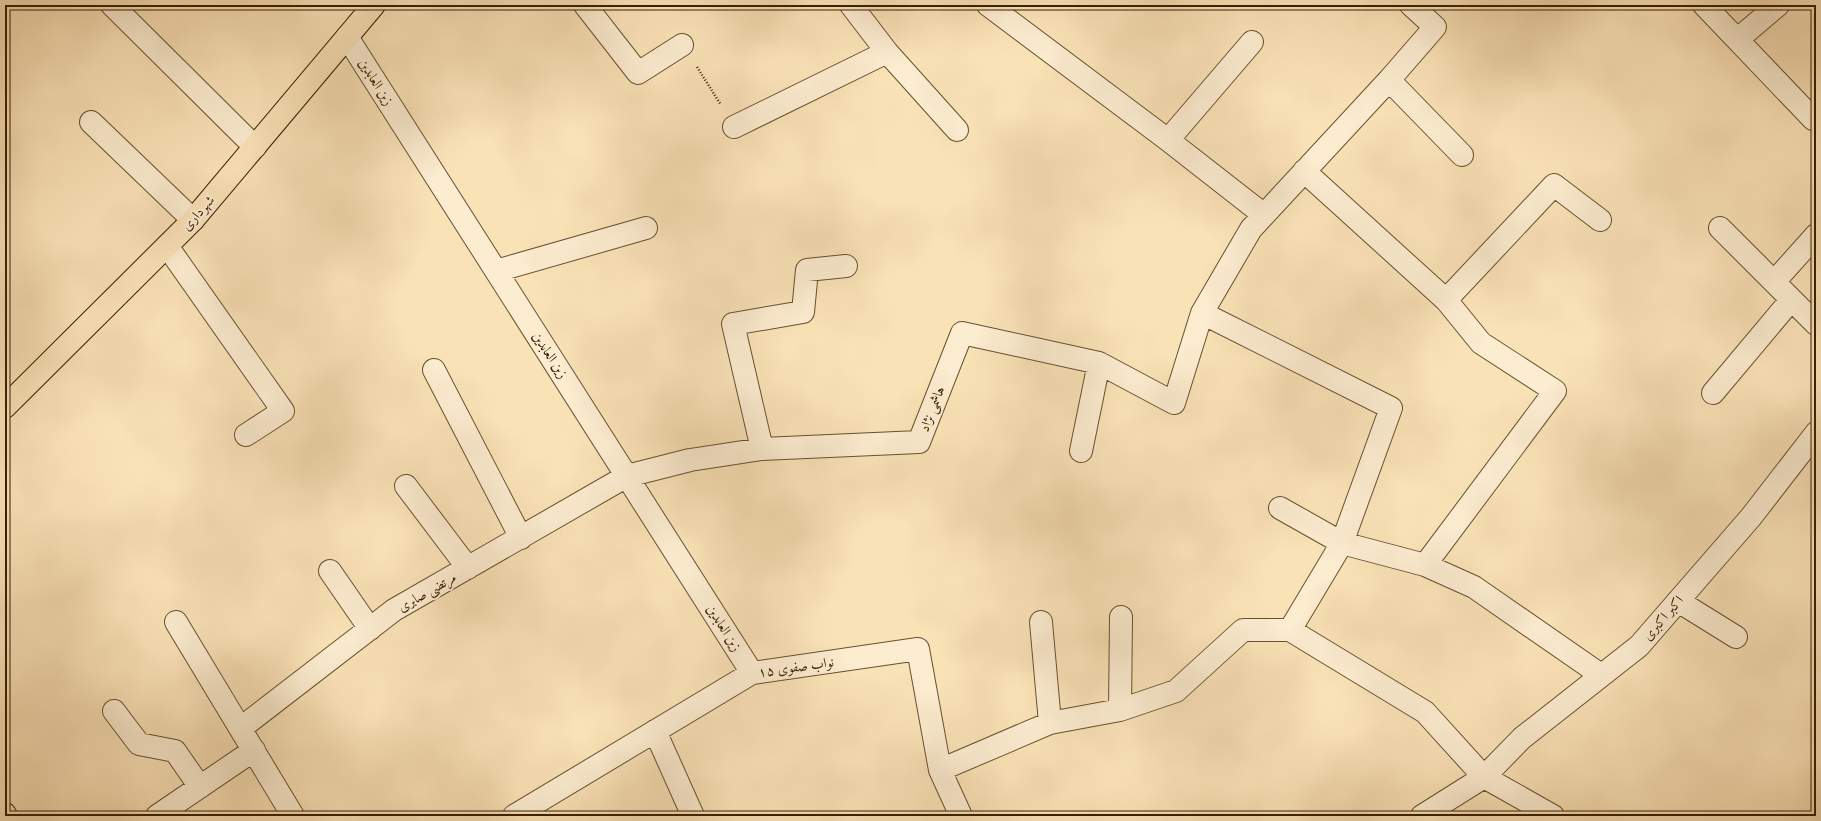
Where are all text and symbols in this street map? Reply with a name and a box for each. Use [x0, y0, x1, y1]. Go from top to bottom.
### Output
street label: زین العابدین [355, 55, 397, 109]
street label: شهرداری [178, 192, 219, 235]
street label: زین العابدین [529, 328, 571, 382]
street label: هاشمی نژاد [916, 384, 949, 435]
street label: مرتضی صابری [395, 568, 460, 616]
street label: اکبر اکبری [1639, 592, 1687, 644]
street label: زین العابدین [703, 601, 745, 655]
street label: نواب صفوی ۱۵ [757, 653, 835, 681]

